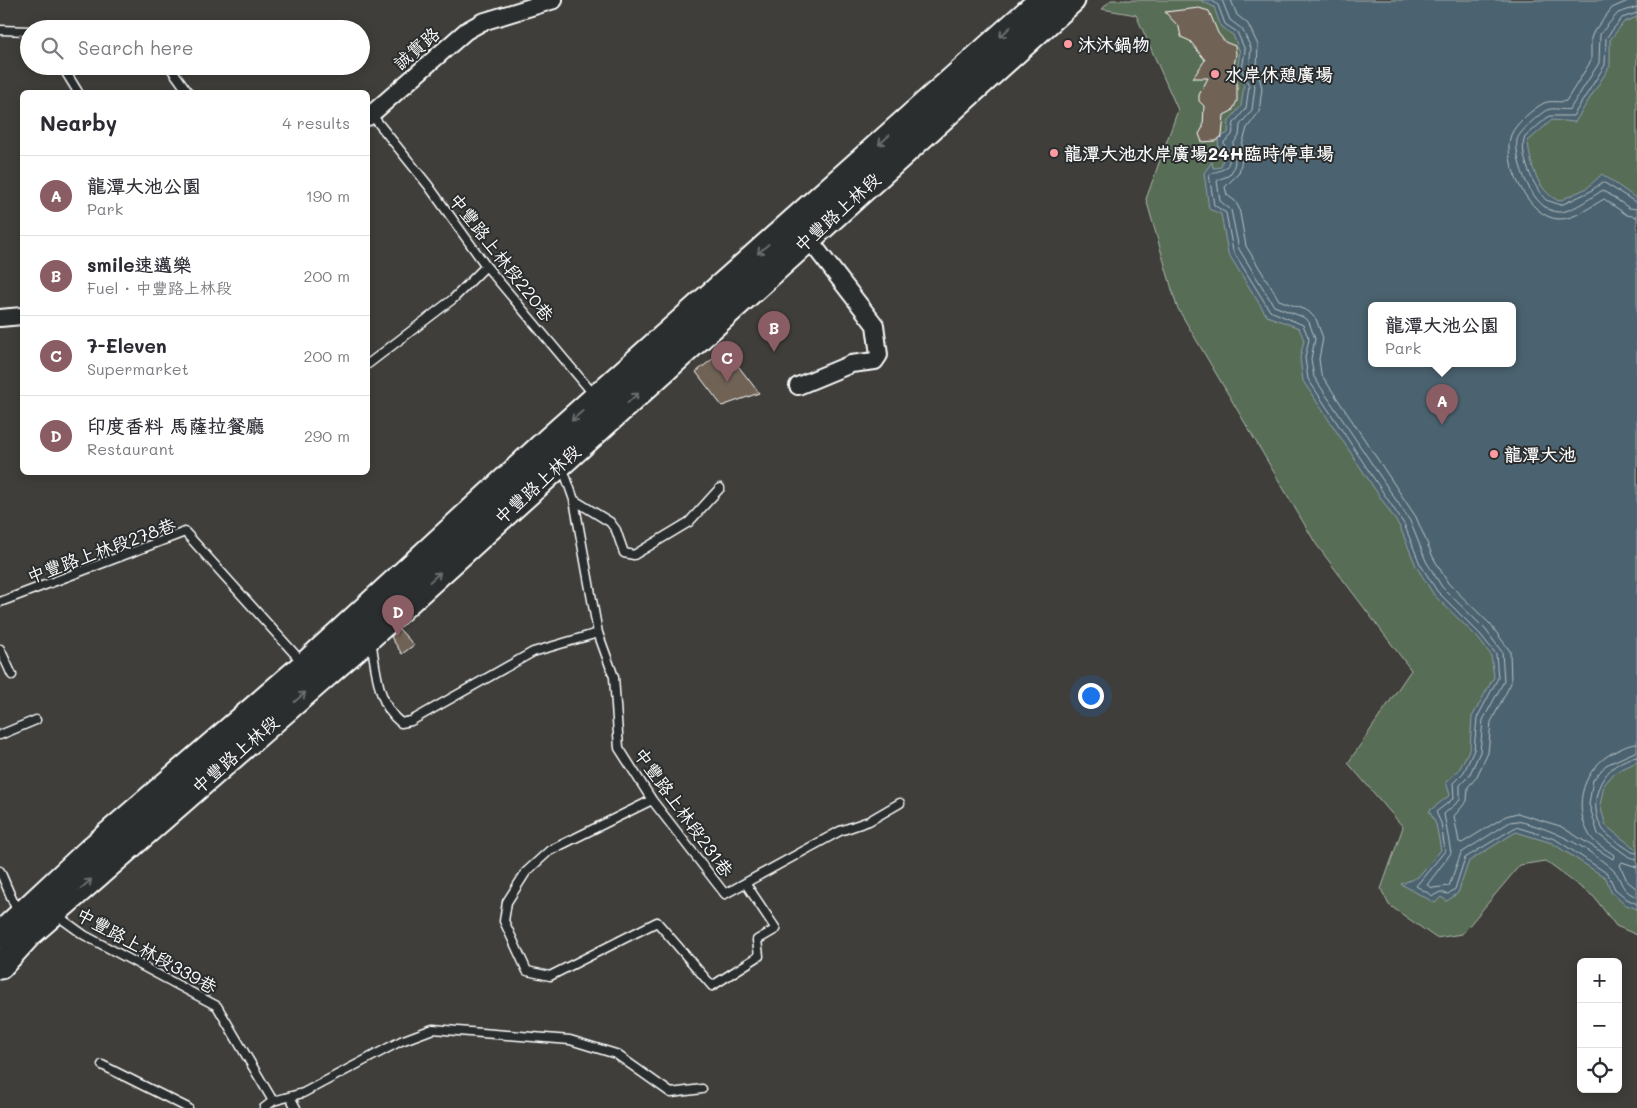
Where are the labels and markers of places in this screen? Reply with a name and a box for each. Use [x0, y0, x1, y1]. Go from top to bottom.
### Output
place label: 沐沐鍋物 [1078, 32, 1150, 56]
marker: 沐沐鍋物 [1062, 38, 1074, 50]
place label: 水岸休憩廣場 [1225, 62, 1333, 86]
marker: 水岸休憩廣場 [1209, 68, 1221, 80]
place label: 龍潭大池水岸廣場24H臨時停車場 [1064, 141, 1334, 165]
marker: 龍潭大池水岸廣場24H臨時停車場 [1048, 147, 1060, 159]
pin: B [758, 311, 790, 352]
pin: C [711, 341, 743, 382]
pin: A [1426, 384, 1458, 425]
place label: 龍潭大池 [1504, 442, 1576, 466]
marker: 龍潭大池 [1488, 448, 1500, 460]
pin: D [382, 595, 414, 636]

